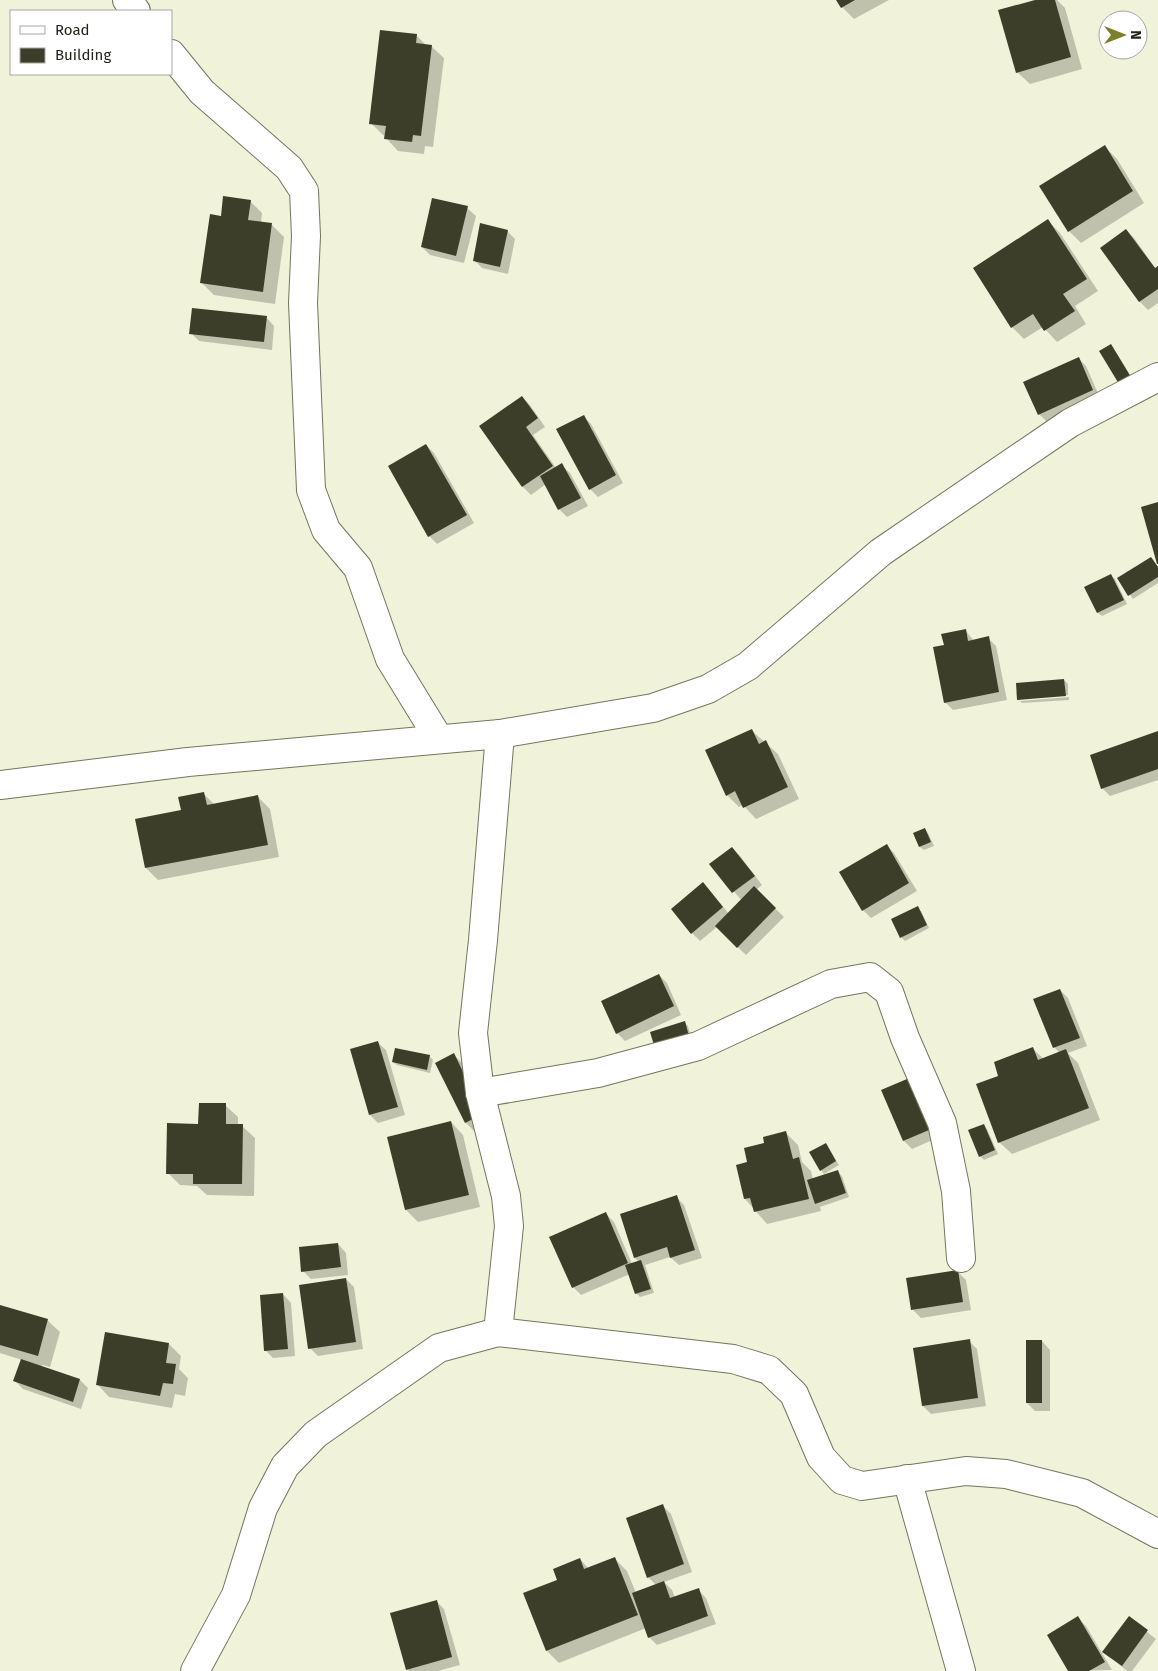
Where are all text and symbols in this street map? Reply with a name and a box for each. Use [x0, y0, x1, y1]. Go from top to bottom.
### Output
legend [10, 10, 172, 75]
north arrow [1098, 10, 1148, 60]
text: Road [55, 21, 90, 39]
text: N [1127, 30, 1144, 40]
text: Building [55, 46, 111, 64]

